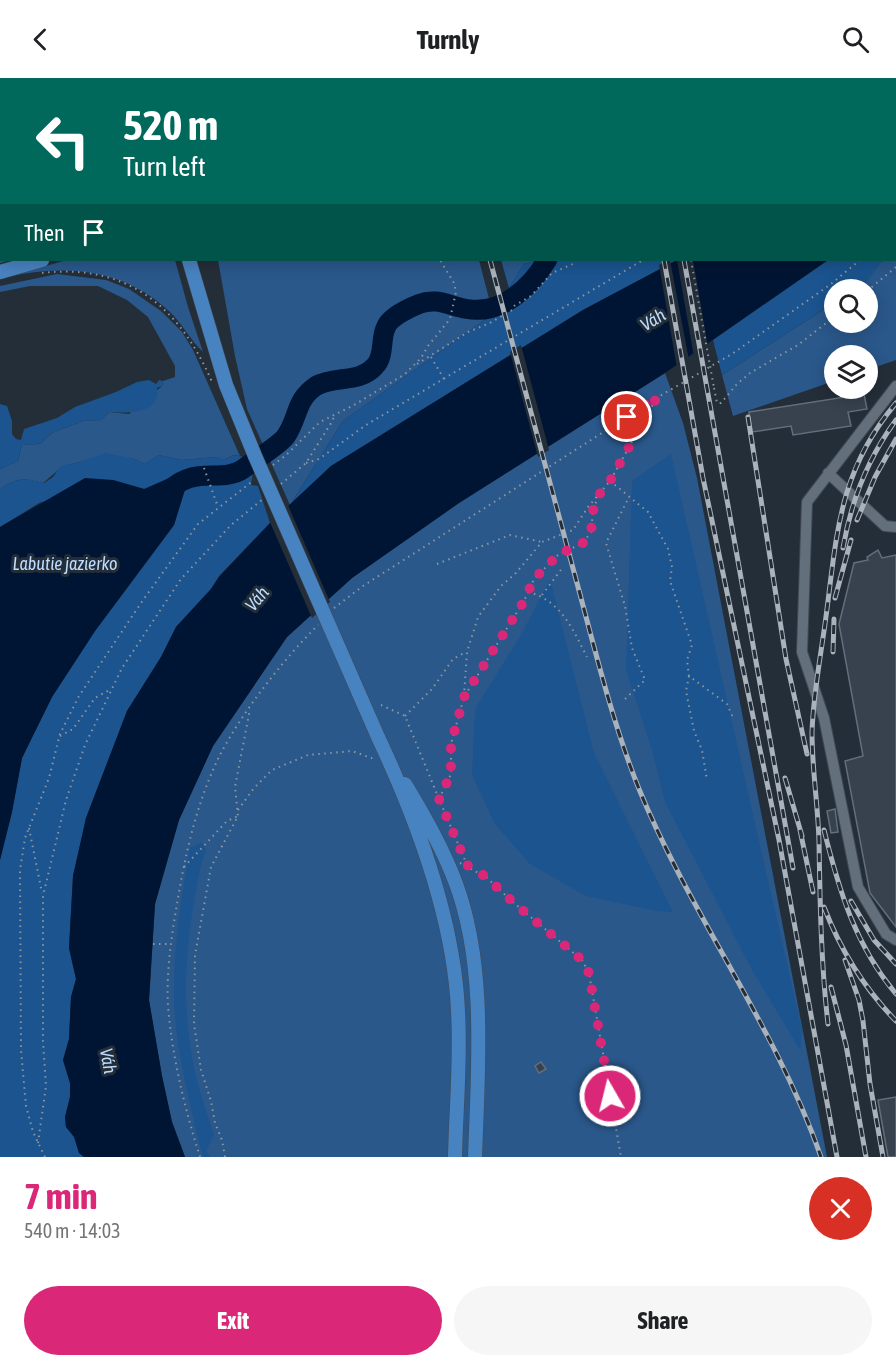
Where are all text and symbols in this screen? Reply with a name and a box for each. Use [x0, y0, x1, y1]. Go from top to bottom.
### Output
icon: back [24, 23, 57, 56]
icon: search [839, 23, 872, 56]
text: Turnly [417, 24, 479, 55]
text: 520 m [123, 101, 218, 149]
icon: left [24, 102, 102, 180]
text: Turn left [123, 151, 206, 182]
icon: arrive [77, 216, 110, 249]
text: Then [24, 220, 65, 246]
map controls [824, 279, 878, 399]
button: search [824, 279, 878, 333]
water label: Váh [636, 304, 669, 335]
button: layers [824, 345, 878, 399]
pin [601, 391, 652, 442]
icon: arrive [610, 400, 643, 433]
water label: Labutie jazierko [12, 553, 118, 574]
water label: Váh [240, 582, 273, 615]
water label: Váh [96, 1046, 121, 1076]
position arrow [578, 1064, 642, 1128]
text: 7 min [24, 1175, 98, 1217]
button: close [809, 1177, 872, 1240]
text: 540 m · 14:03 [24, 1219, 121, 1242]
button: Exit [24, 1286, 442, 1355]
button: Share [454, 1286, 872, 1355]

